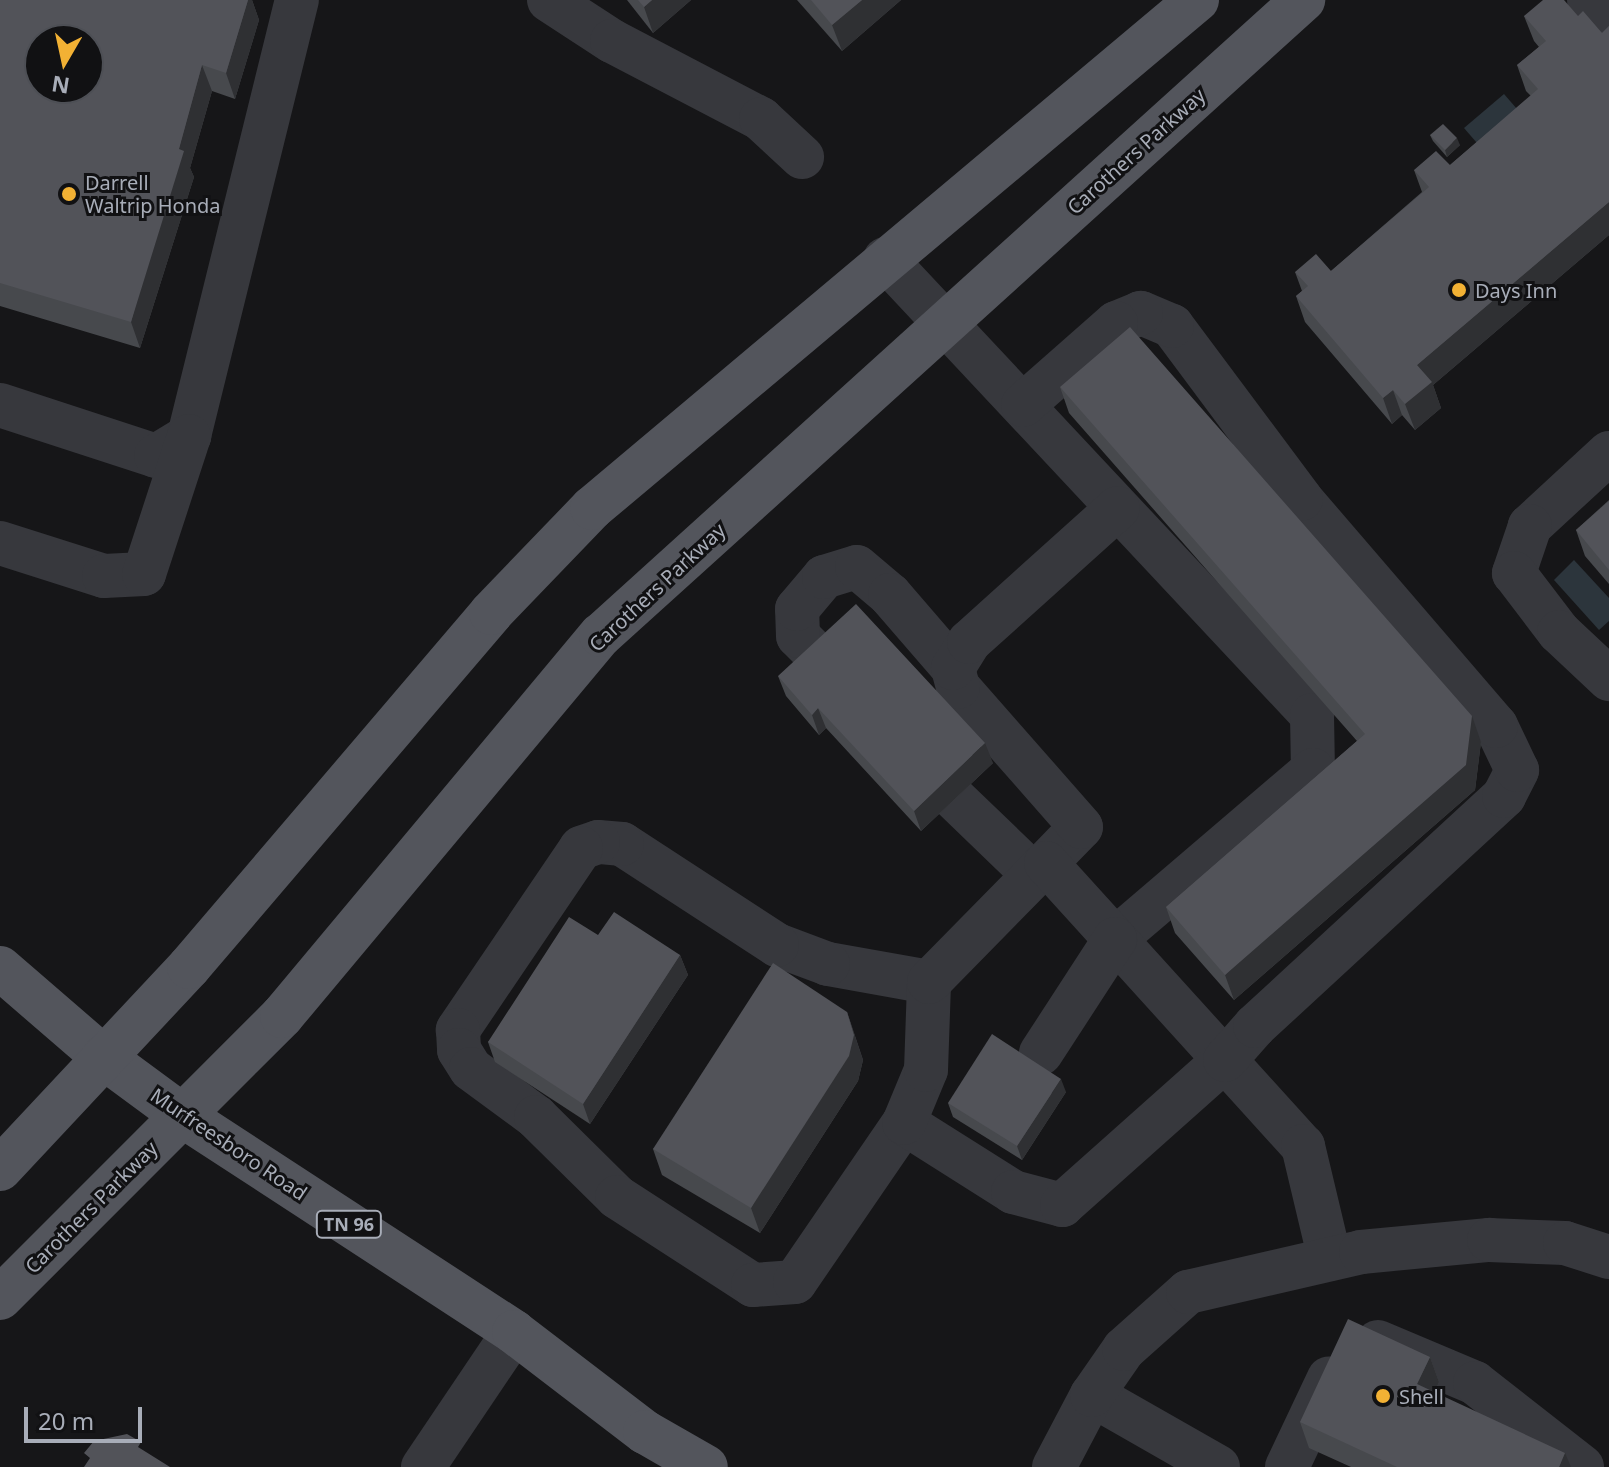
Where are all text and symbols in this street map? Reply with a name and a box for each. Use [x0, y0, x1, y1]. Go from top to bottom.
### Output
north arrow [24, 24, 104, 104]
text: N [49, 70, 72, 102]
street label: Carothers Parkway [1062, 83, 1210, 219]
place label: Darrell Waltrip Honda [85, 170, 221, 217]
marker: Darrell Waltrip Honda [60, 185, 78, 203]
place label: Days Inn [1475, 278, 1557, 302]
marker: Days Inn [1450, 281, 1468, 299]
street label: Carothers Parkway [584, 518, 730, 656]
street label: Murfreesboro Road [146, 1083, 312, 1205]
street label: Carothers Parkway [20, 1136, 162, 1278]
road number: TN 96 [315, 1210, 383, 1238]
place label: Shell [1399, 1384, 1444, 1408]
marker: Shell [1374, 1387, 1392, 1405]
scale bar [28, 1391, 146, 1441]
text: 20 m [38, 1404, 94, 1437]

